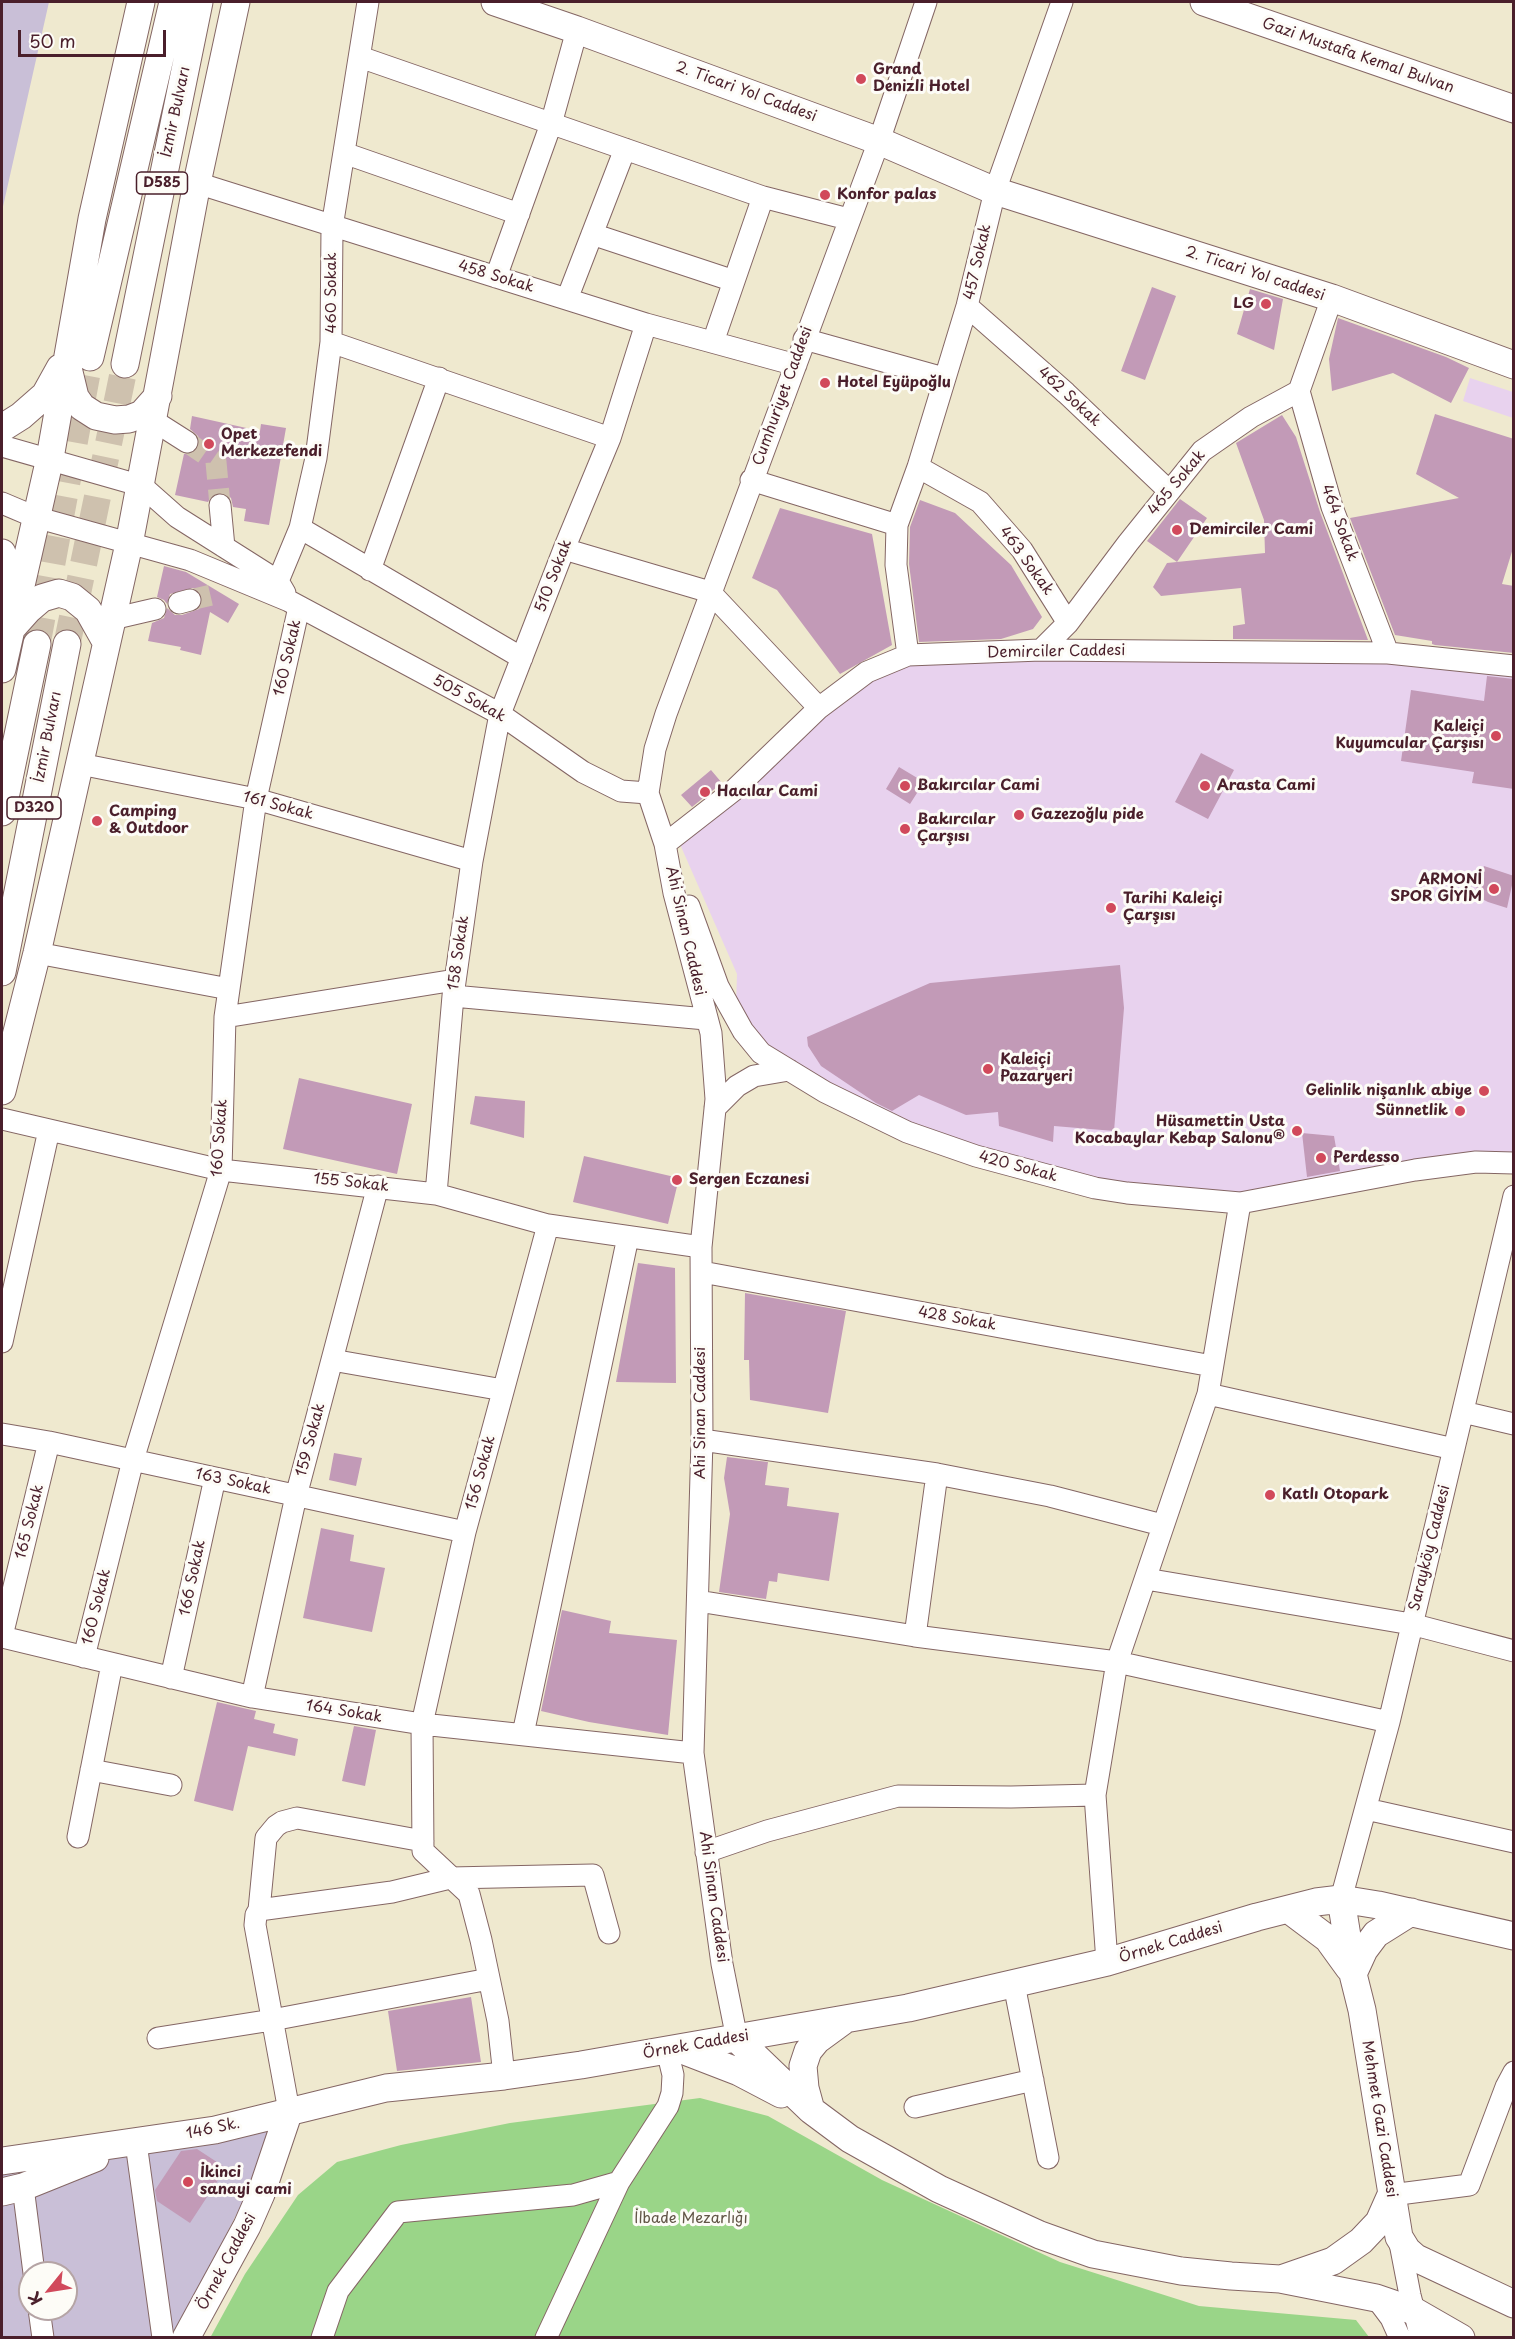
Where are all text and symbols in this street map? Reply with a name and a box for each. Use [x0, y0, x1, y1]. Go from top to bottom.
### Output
street label: Gazi Mustafa Kemal Bulvan [1260, 15, 1456, 97]
scale bar [21, 18, 170, 56]
text: 50 m [29, 27, 76, 54]
street label: 2. Ticari Yol Caddesi [673, 58, 819, 126]
place label: Grand Denizli Hotel [873, 61, 970, 96]
street label: İzmir Bulvarı [158, 65, 194, 159]
marker: Grand Denizli Hotel [854, 72, 868, 86]
road number: D585 [136, 172, 188, 194]
place label: Konfor palas [837, 186, 936, 204]
marker: Konfor palas [818, 188, 832, 202]
street label: 457 Sokak [961, 222, 995, 302]
street label: 2. Ticari Yol caddesi [1183, 243, 1327, 305]
street label: 460 Sokak [323, 252, 341, 334]
street label: 458 Sokak [456, 257, 536, 297]
place label: LG [1233, 295, 1254, 313]
marker: LG [1259, 297, 1273, 311]
street label: Cumhuriyet Caddesi [749, 324, 817, 468]
street label: 462 Sokak [1034, 363, 1104, 431]
place label: Hotel Eyüpoğlu [837, 374, 951, 392]
marker: Hotel Eyüpoğlu [818, 376, 832, 390]
place label: Opet Merkezefendi [221, 426, 322, 461]
marker: Opet Merkezefendi [202, 437, 216, 451]
street label: 465 Sokak [1145, 447, 1209, 519]
street label: 464 Sokak [1317, 482, 1361, 564]
place label: Demirciler Cami [1189, 521, 1313, 539]
street label: 463 Sokak [995, 523, 1057, 599]
marker: Demirciler Cami [1170, 523, 1184, 537]
street label: 510 Sokak [532, 537, 576, 615]
street label: 160 Sokak [270, 618, 306, 698]
street label: Demirciler Caddesi [987, 642, 1125, 662]
street label: 505 Sokak [429, 672, 509, 726]
street label: İzmir Bulvarı [30, 690, 66, 784]
place label: Kaleiçi Kuyumcular Çarşısı [1335, 718, 1484, 753]
marker: Kaleiçi Kuyumcular Çarşısı [1489, 729, 1503, 743]
place label: Bakırcılar Cami [917, 777, 1040, 795]
place label: Arasta Cami [1217, 777, 1315, 795]
marker: Bakırcılar Cami [898, 779, 912, 793]
marker: Arasta Cami [1198, 779, 1212, 793]
place label: Hacılar Cami [717, 783, 818, 801]
marker: Hacılar Cami [698, 785, 712, 799]
street label: 161 Sokak [241, 788, 315, 824]
road number: D320 [7, 797, 61, 819]
place label: Camping & Outdoor [109, 803, 189, 838]
place label: Gazezoğlu pide [1031, 806, 1144, 824]
marker: Gazezoğlu pide [1012, 808, 1026, 822]
place label: Bakırcılar Çarşısı [917, 811, 995, 846]
marker: Camping & Outdoor [90, 814, 104, 828]
marker: Bakırcılar Çarşısı [898, 822, 912, 836]
street label: Ahi Sinan Caddesi [661, 865, 709, 997]
place label: ARMONİ SPOR GİYİM [1390, 871, 1482, 906]
marker: ARMONİ SPOR GİYİM [1487, 882, 1501, 896]
place label: Tarihi Kaleiçi Çarşısı [1123, 890, 1222, 925]
marker: Tarihi Kaleiçi Çarşısı [1104, 901, 1118, 915]
street label: 158 Sokak [445, 914, 473, 992]
place label: Kaleiçi Pazaryeri [1000, 1051, 1073, 1086]
marker: Kaleiçi Pazaryeri [981, 1062, 995, 1076]
place label: Gelinlik nişanlık abiye [1305, 1082, 1472, 1100]
marker: Gelinlik nişanlık abiye [1477, 1084, 1491, 1098]
street label: 160 Sokak [208, 1098, 232, 1178]
place label: Sünnetlik [1376, 1102, 1448, 1120]
marker: Sünnetlik [1453, 1104, 1467, 1118]
place label: Hüsamettin Usta Kocabaylar Kebap Salonu® [1075, 1113, 1285, 1148]
marker: Hüsamettin Usta Kocabaylar Kebap Salonu® [1290, 1124, 1304, 1138]
street label: 420 Sokak [977, 1148, 1059, 1186]
place label: Perdesso [1333, 1149, 1399, 1167]
marker: Perdesso [1314, 1151, 1328, 1165]
street label: 155 Sokak [312, 1170, 390, 1196]
place label: Sergen Eczanesi [689, 1171, 809, 1189]
marker: Sergen Eczanesi [670, 1173, 684, 1187]
street label: 428 Sokak [917, 1303, 997, 1335]
street label: Ahi Sinan Caddesi [692, 1347, 710, 1479]
street label: 159 Sokak [293, 1401, 329, 1479]
street label: 156 Sokak [462, 1434, 500, 1512]
street label: 163 Sokak [193, 1465, 273, 1499]
street label: 165 Sokak [12, 1483, 48, 1561]
street label: Sarayköy Caddesi [1406, 1483, 1454, 1613]
place label: Katlı Otopark [1282, 1486, 1389, 1504]
marker: Katlı Otopark [1263, 1488, 1277, 1502]
street label: 166 Sokak [176, 1538, 210, 1618]
street label: 160 Sokak [79, 1567, 115, 1647]
street label: 164 Sokak [305, 1697, 383, 1727]
street label: Ahi Sinan Caddesi [695, 1830, 731, 1964]
street label: Örnek Caddesi [1117, 1919, 1225, 1967]
street label: Örnek Caddesi [642, 2027, 750, 2063]
street label: Mehmet Gazi Caddesi [1358, 2039, 1400, 2199]
street label: 146 Sk. [184, 2115, 242, 2143]
place label: İkinci sanayi cami [200, 2164, 292, 2199]
marker: İkinci sanayi cami [181, 2175, 195, 2189]
street label: Örnek Caddesi [194, 2210, 260, 2314]
park label: İlbade Mezarlığı [634, 2210, 748, 2228]
north arrow [18, 2261, 78, 2321]
text: K [21, 2288, 47, 2310]

